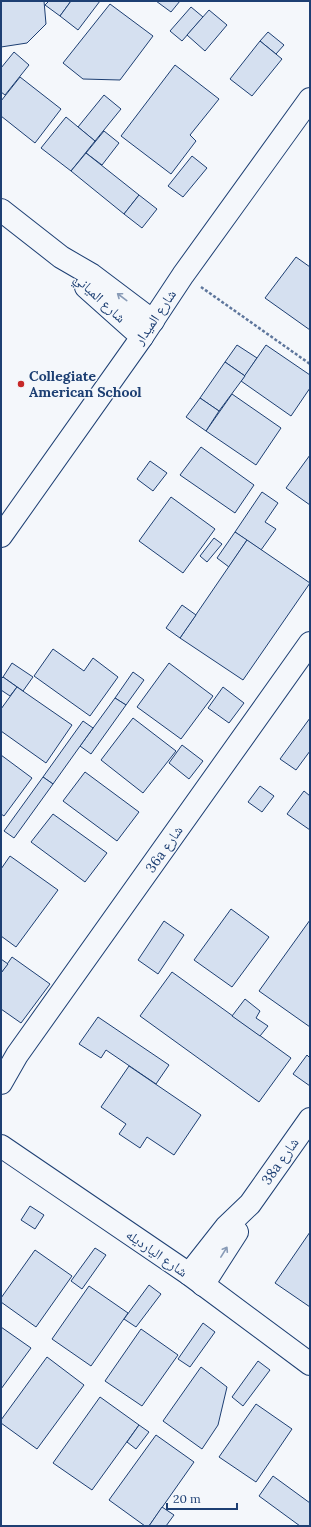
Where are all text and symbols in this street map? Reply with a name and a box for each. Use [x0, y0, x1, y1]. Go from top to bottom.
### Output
street label: شارع المياني [69, 269, 130, 328]
street label: شارع الميدار [129, 286, 181, 349]
one-way arrow [116, 293, 127, 302]
place label: Collegiate American School [29, 367, 142, 401]
marker: Collegiate American School [16, 379, 26, 389]
street label: 36a شارع [141, 822, 188, 877]
street label: 38a شارع [257, 1134, 303, 1189]
street label: شارع اليارديله [122, 1225, 191, 1282]
one-way arrow [220, 1247, 229, 1258]
scale bar [167, 1485, 237, 1511]
text: 20 m [173, 1491, 201, 1506]

